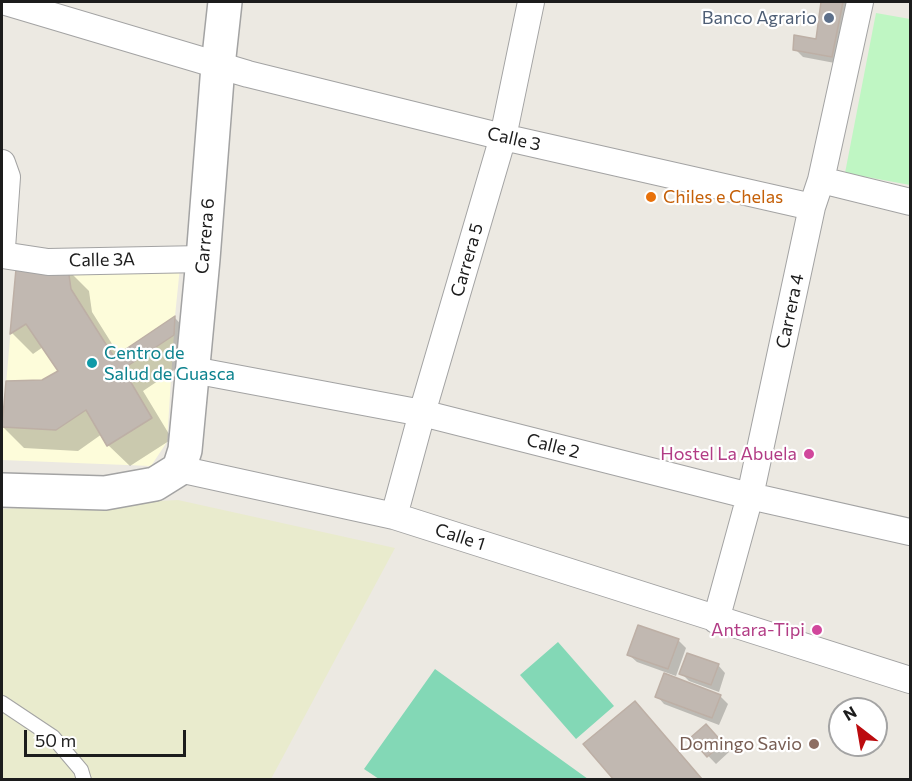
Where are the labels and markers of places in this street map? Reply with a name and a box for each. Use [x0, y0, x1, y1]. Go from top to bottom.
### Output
place label: Banco Agrario [702, 7, 817, 29]
marker: Banco Agrario [822, 11, 836, 25]
place label: Chiles e Chelas [663, 186, 783, 208]
marker: Chiles e Chelas [644, 190, 658, 204]
place label: Centro de Salud de Guasca [104, 342, 235, 385]
marker: Centro de Salud de Guasca [85, 356, 99, 370]
place label: Hostel La Abuela [660, 443, 797, 465]
marker: Hostel La Abuela [802, 447, 816, 461]
place label: Antara-Tipi [711, 619, 805, 641]
marker: Antara-Tipi [810, 623, 824, 637]
place label: Domingo Savio [679, 733, 802, 755]
marker: Domingo Savio [807, 737, 821, 751]

